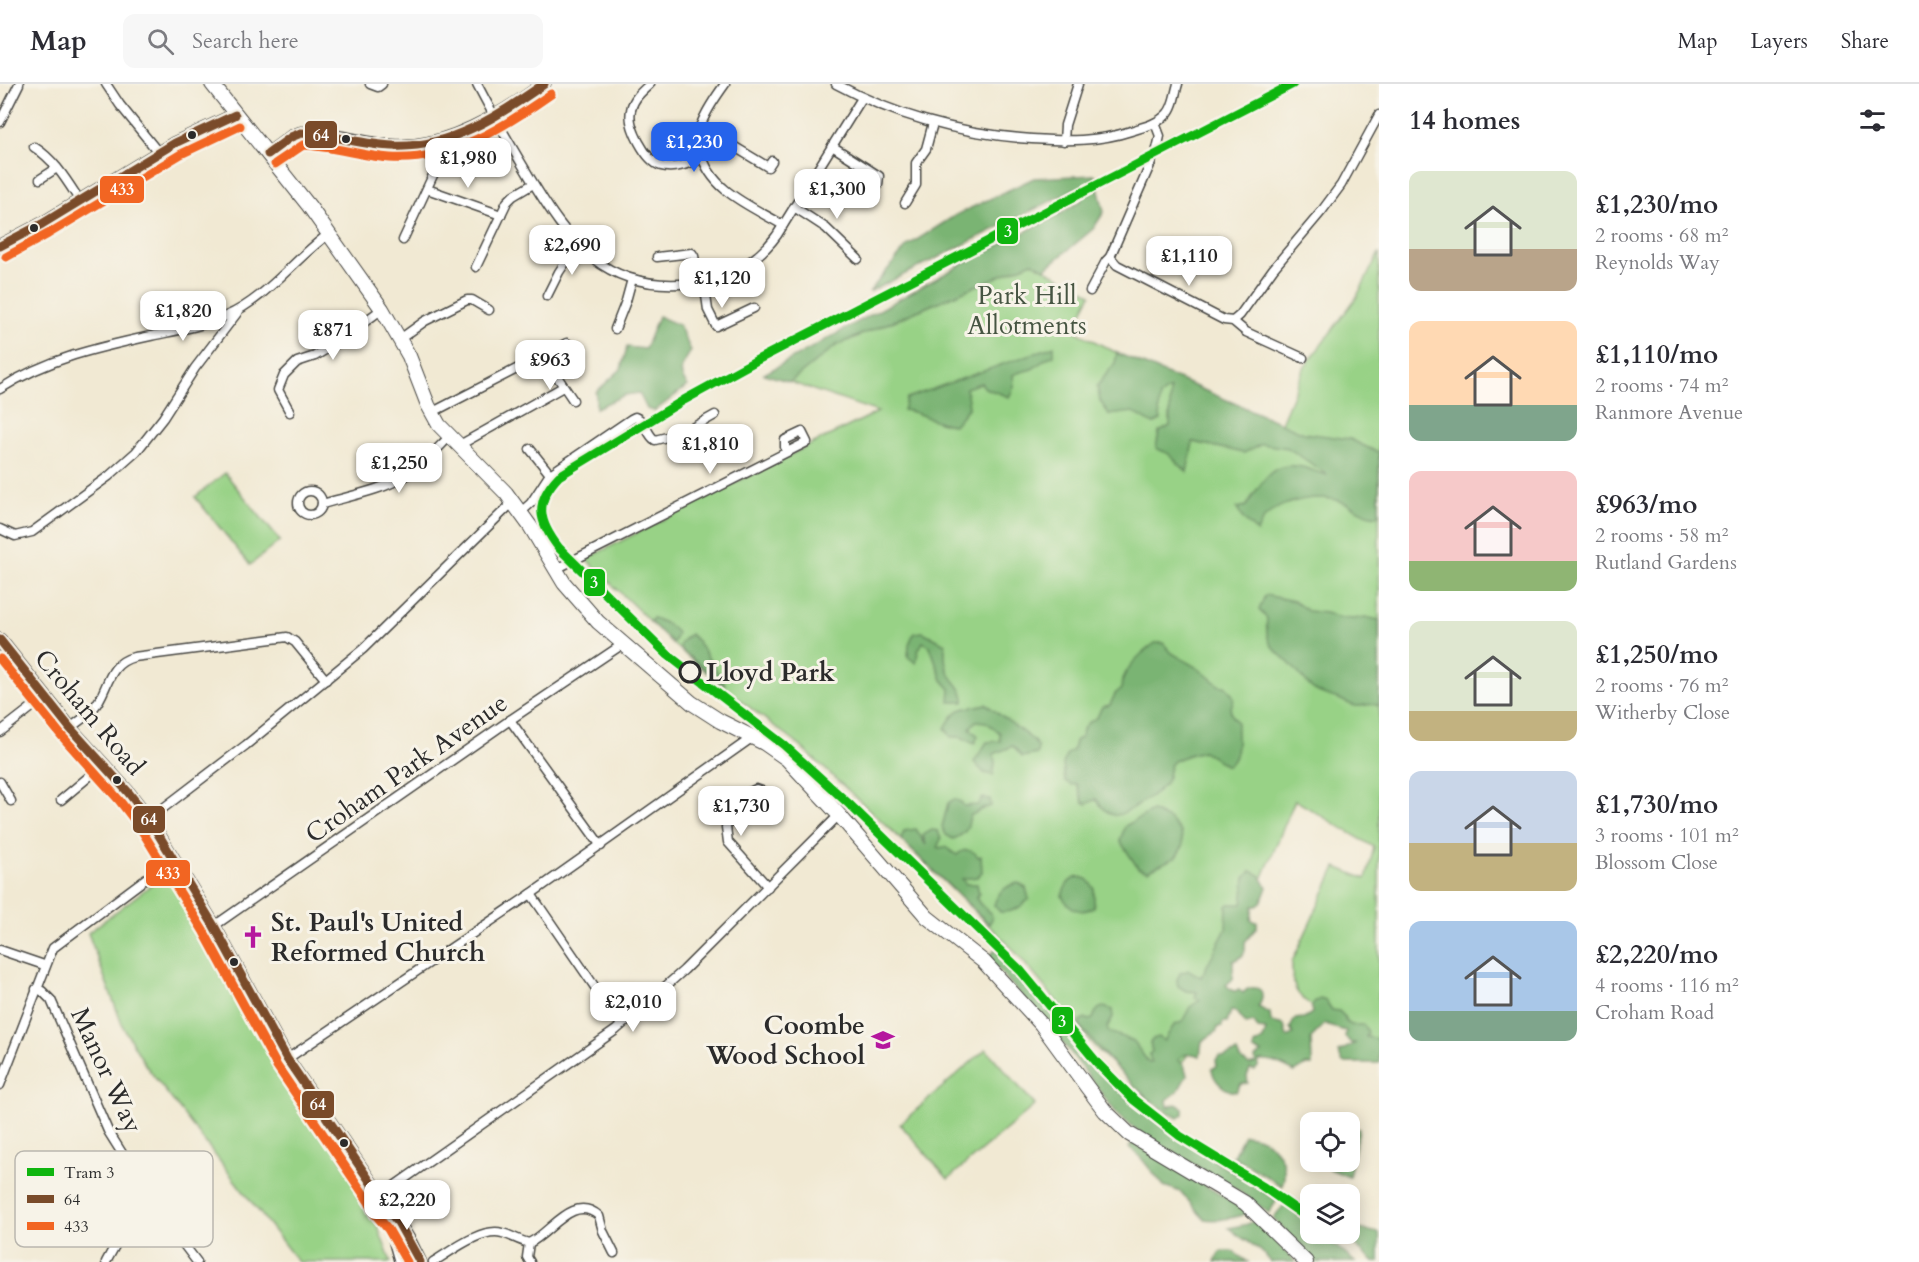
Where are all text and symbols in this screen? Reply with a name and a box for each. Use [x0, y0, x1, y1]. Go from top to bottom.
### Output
search box [123, 14, 543, 68]
text: Map [30, 22, 87, 60]
icon: search [144, 25, 177, 58]
text: Search here [192, 26, 299, 56]
text: Map [1678, 27, 1718, 56]
text: Layers [1751, 27, 1808, 56]
text: Share [1841, 27, 1889, 56]
text: 14 homes [1409, 103, 1520, 138]
icon: filters [1856, 104, 1889, 137]
line badge: 64 [304, 120, 338, 149]
pin: £1,230 [645, 122, 743, 173]
text: 64 [313, 125, 329, 147]
text: £1,230 [665, 128, 723, 155]
unlabelled marker [186, 129, 198, 141]
unlabelled marker [340, 133, 352, 145]
pin: £1,980 [419, 138, 517, 189]
text: £1,980 [439, 144, 497, 171]
pin: £1,300 [788, 169, 886, 220]
line badge: 433 [99, 175, 145, 204]
text: £1,300 [808, 175, 866, 202]
text: 433 [110, 179, 134, 201]
text: £1,230/mo [1595, 187, 1718, 222]
icon: home [1457, 195, 1529, 267]
line badge: 3 [996, 217, 1019, 245]
text: 3 [1004, 221, 1012, 243]
unlabelled marker [28, 222, 40, 234]
text: 2 rooms · 68 m² [1595, 222, 1728, 249]
pin: £2,690 [523, 225, 621, 276]
text: £2,690 [543, 231, 601, 258]
pin: £1,110 [1140, 236, 1238, 287]
text: £1,110 [1160, 242, 1218, 269]
text: Reynolds Way [1595, 249, 1720, 276]
pin: £1,120 [673, 258, 771, 309]
text: £1,120 [693, 264, 751, 291]
park label: Park Hill Allotments [967, 278, 1087, 343]
pin: £1,820 [134, 291, 232, 342]
text: £1,820 [154, 297, 212, 324]
pin: £871 [297, 310, 369, 361]
text: £871 [312, 316, 354, 343]
text: £1,110/mo [1595, 337, 1718, 372]
pin: £963 [514, 340, 586, 391]
icon: home [1457, 345, 1529, 417]
text: £963 [529, 346, 571, 373]
text: 2 rooms · 74 m² [1595, 372, 1728, 399]
text: Ranmore Avenue [1595, 399, 1743, 426]
pin: £1,810 [661, 424, 759, 475]
text: £1,810 [681, 430, 739, 457]
pin: £1,250 [350, 443, 448, 494]
text: £1,250 [370, 449, 428, 476]
text: £963/mo [1595, 487, 1697, 522]
icon: home [1457, 495, 1529, 567]
text: 2 rooms · 58 m² [1595, 522, 1728, 549]
text: Rutland Gardens [1595, 549, 1737, 576]
line badge: 3 [583, 568, 606, 597]
text: 3 [590, 572, 598, 594]
text: £1,250/mo [1595, 637, 1718, 672]
street label: Croham Road [26, 642, 153, 783]
icon: home [1457, 645, 1529, 717]
place label: Lloyd Park [706, 655, 836, 690]
marker: Lloyd Park [679, 661, 701, 683]
text: 2 rooms · 76 m² [1595, 672, 1728, 699]
street label: Croham Park Avenue [298, 685, 514, 851]
text: Witherby Close [1595, 699, 1730, 726]
unlabelled marker [111, 774, 123, 786]
pin: £1,730 [692, 786, 790, 837]
text: £1,730/mo [1595, 787, 1718, 822]
text: £1,730 [712, 792, 770, 819]
icon: home [1457, 795, 1529, 867]
line badge: 64 [132, 805, 166, 834]
text: 64 [141, 809, 157, 831]
text: 3 rooms · 101 m² [1595, 822, 1739, 849]
text: Blossom Close [1595, 849, 1718, 876]
line badge: 433 [145, 859, 191, 887]
text: 433 [156, 863, 180, 885]
place label: St. Paul's United Reformed Church [271, 905, 485, 970]
church icon: St. Paul's United Reformed Church [240, 924, 266, 950]
text: £2,220/mo [1595, 937, 1718, 972]
icon: home [1457, 945, 1529, 1017]
unlabelled marker [228, 956, 240, 968]
text: 4 rooms · 116 m² [1595, 972, 1739, 999]
pin: £2,010 [584, 982, 682, 1033]
text: £2,010 [604, 988, 662, 1015]
text: Croham Road [1595, 999, 1714, 1026]
street label: Manor Way [62, 1002, 151, 1139]
line badge: 3 [1051, 1006, 1074, 1035]
place label: Coombe Wood School [705, 1008, 865, 1073]
text: 3 [1058, 1011, 1066, 1033]
school or university icon: Coombe Wood School [870, 1027, 896, 1053]
line badge: 64 [301, 1090, 335, 1119]
text: 64 [310, 1094, 326, 1116]
map controls [1300, 1112, 1360, 1244]
button: locate [1300, 1112, 1360, 1172]
unlabelled marker [338, 1137, 350, 1149]
legend [15, 1151, 213, 1247]
text: Tram 3 [64, 1162, 115, 1184]
pin: £2,220 [358, 1180, 456, 1231]
button: layers [1300, 1184, 1360, 1244]
text: £2,220 [378, 1186, 436, 1213]
text: 64 [64, 1189, 80, 1211]
text: 433 [64, 1216, 89, 1238]

